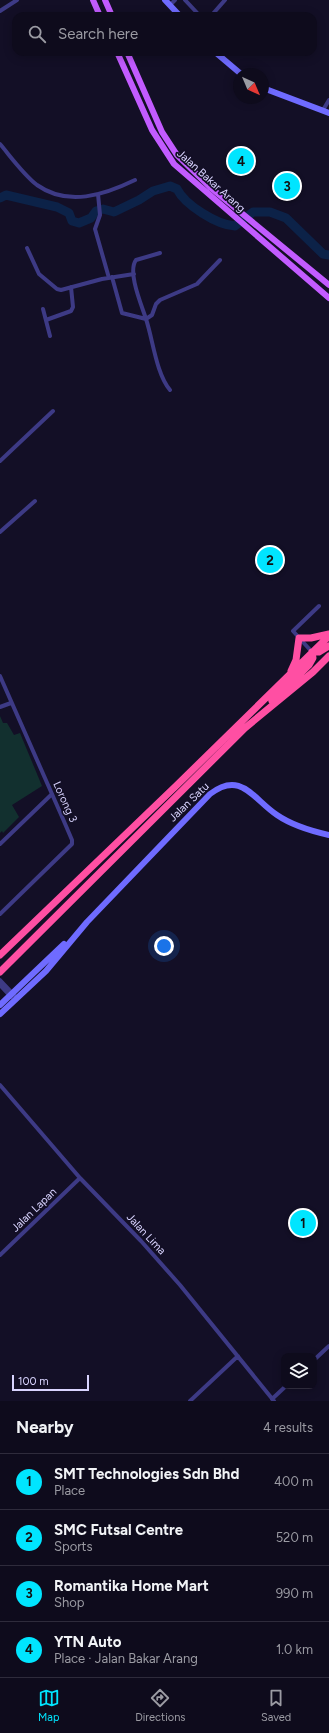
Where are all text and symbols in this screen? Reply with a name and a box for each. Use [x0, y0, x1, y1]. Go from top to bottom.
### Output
search box [12, 12, 317, 56]
icon: search [26, 23, 48, 45]
text: Search here [58, 25, 138, 43]
north arrow [233, 68, 269, 104]
pin: 4 [228, 146, 254, 176]
street label: Jalan Bakar Arang [174, 147, 248, 215]
pin: 3 [274, 171, 300, 201]
pin: 2 [257, 545, 283, 575]
street label: Lorong 3 [50, 779, 80, 825]
street label: Jalan Satu [166, 780, 212, 824]
your location [154, 936, 174, 956]
street label: Jalan Lapan [9, 1185, 59, 1235]
pin: 1 [290, 1208, 316, 1238]
street label: Jalan Lima [124, 1211, 168, 1257]
map controls [281, 1353, 317, 1389]
button: layers [281, 1353, 317, 1389]
scale bar [12, 1373, 89, 1392]
text: 100 m [18, 1375, 49, 1388]
text: Nearby [16, 1417, 74, 1437]
text: 4 results [263, 1420, 313, 1435]
text: SMT Technologies Sdn Bhd [54, 1465, 239, 1483]
text: 1 [26, 1474, 32, 1489]
text: 400 m [274, 1474, 313, 1489]
text: Place [54, 1483, 85, 1498]
text: SMC Futsal Centre [54, 1521, 183, 1539]
text: 2 [25, 1530, 33, 1545]
text: 520 m [276, 1530, 313, 1545]
text: Sports [54, 1539, 93, 1554]
text: Romantika Home Mart [54, 1577, 209, 1595]
text: 3 [25, 1586, 33, 1601]
text: 990 m [276, 1586, 313, 1601]
text: Shop [54, 1595, 84, 1610]
text: YTN Auto [54, 1633, 121, 1651]
text: 4 [25, 1642, 33, 1657]
text: 1.0 km [276, 1642, 313, 1657]
text: Place · Jalan Bakar Arang [54, 1651, 198, 1666]
tab: Map [38, 1687, 60, 1724]
tab: Directions [135, 1687, 185, 1724]
tab: Saved [261, 1687, 291, 1724]

